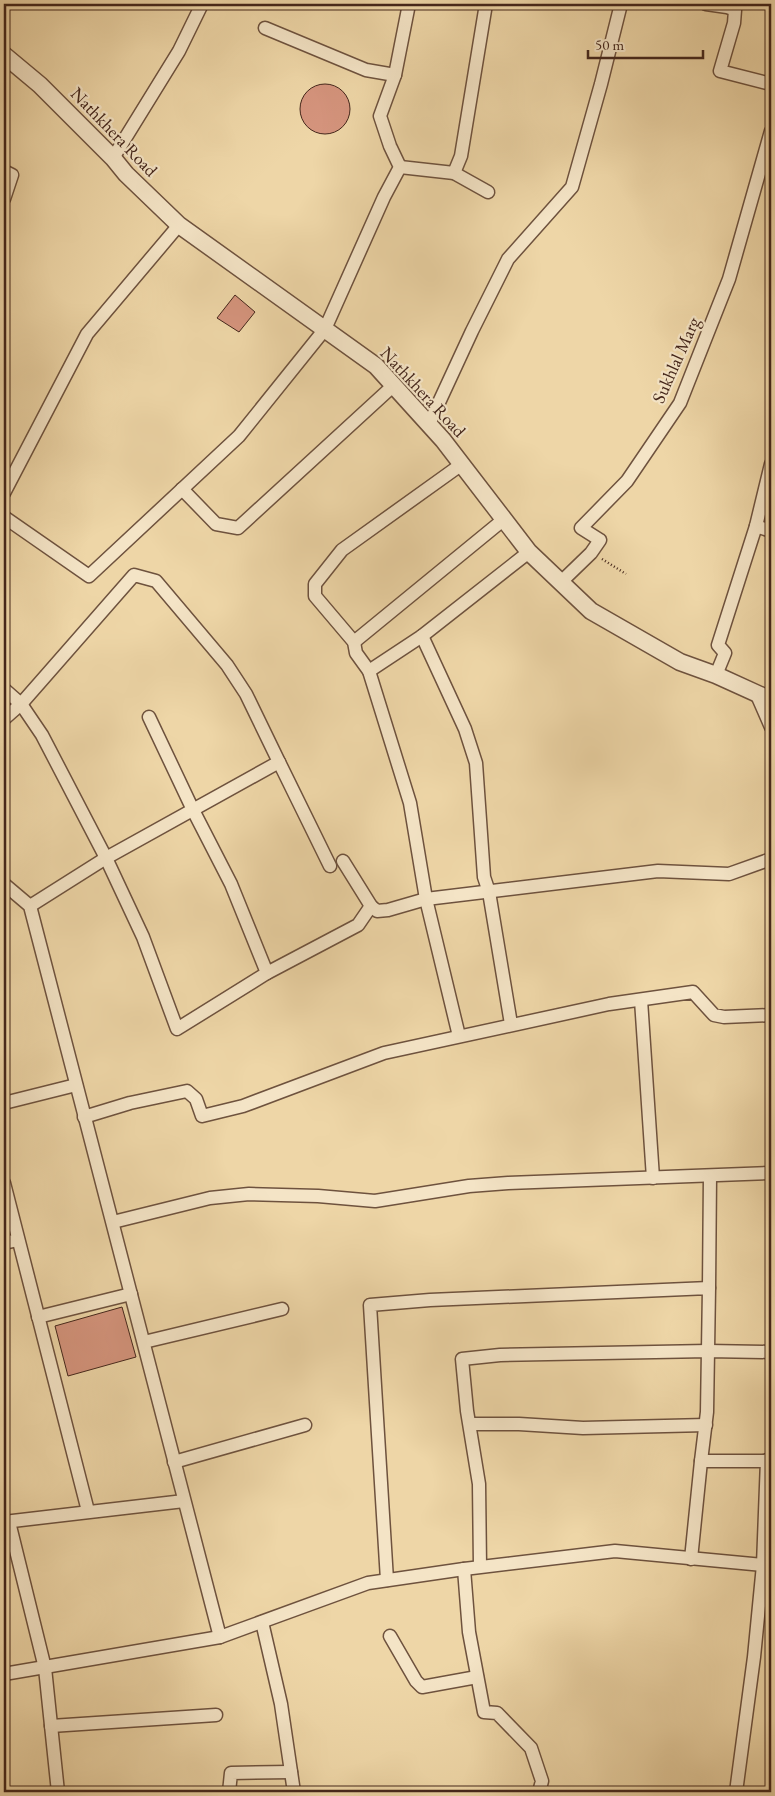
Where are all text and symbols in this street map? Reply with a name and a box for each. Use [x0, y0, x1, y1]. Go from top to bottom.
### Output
scale bar [588, 28, 702, 60]
text: 50 m [595, 35, 624, 54]
street label: Nathkhera Road [66, 82, 163, 182]
street label: Sukhlal Marg [646, 313, 705, 406]
street label: Nathkhera Road [376, 342, 472, 442]

